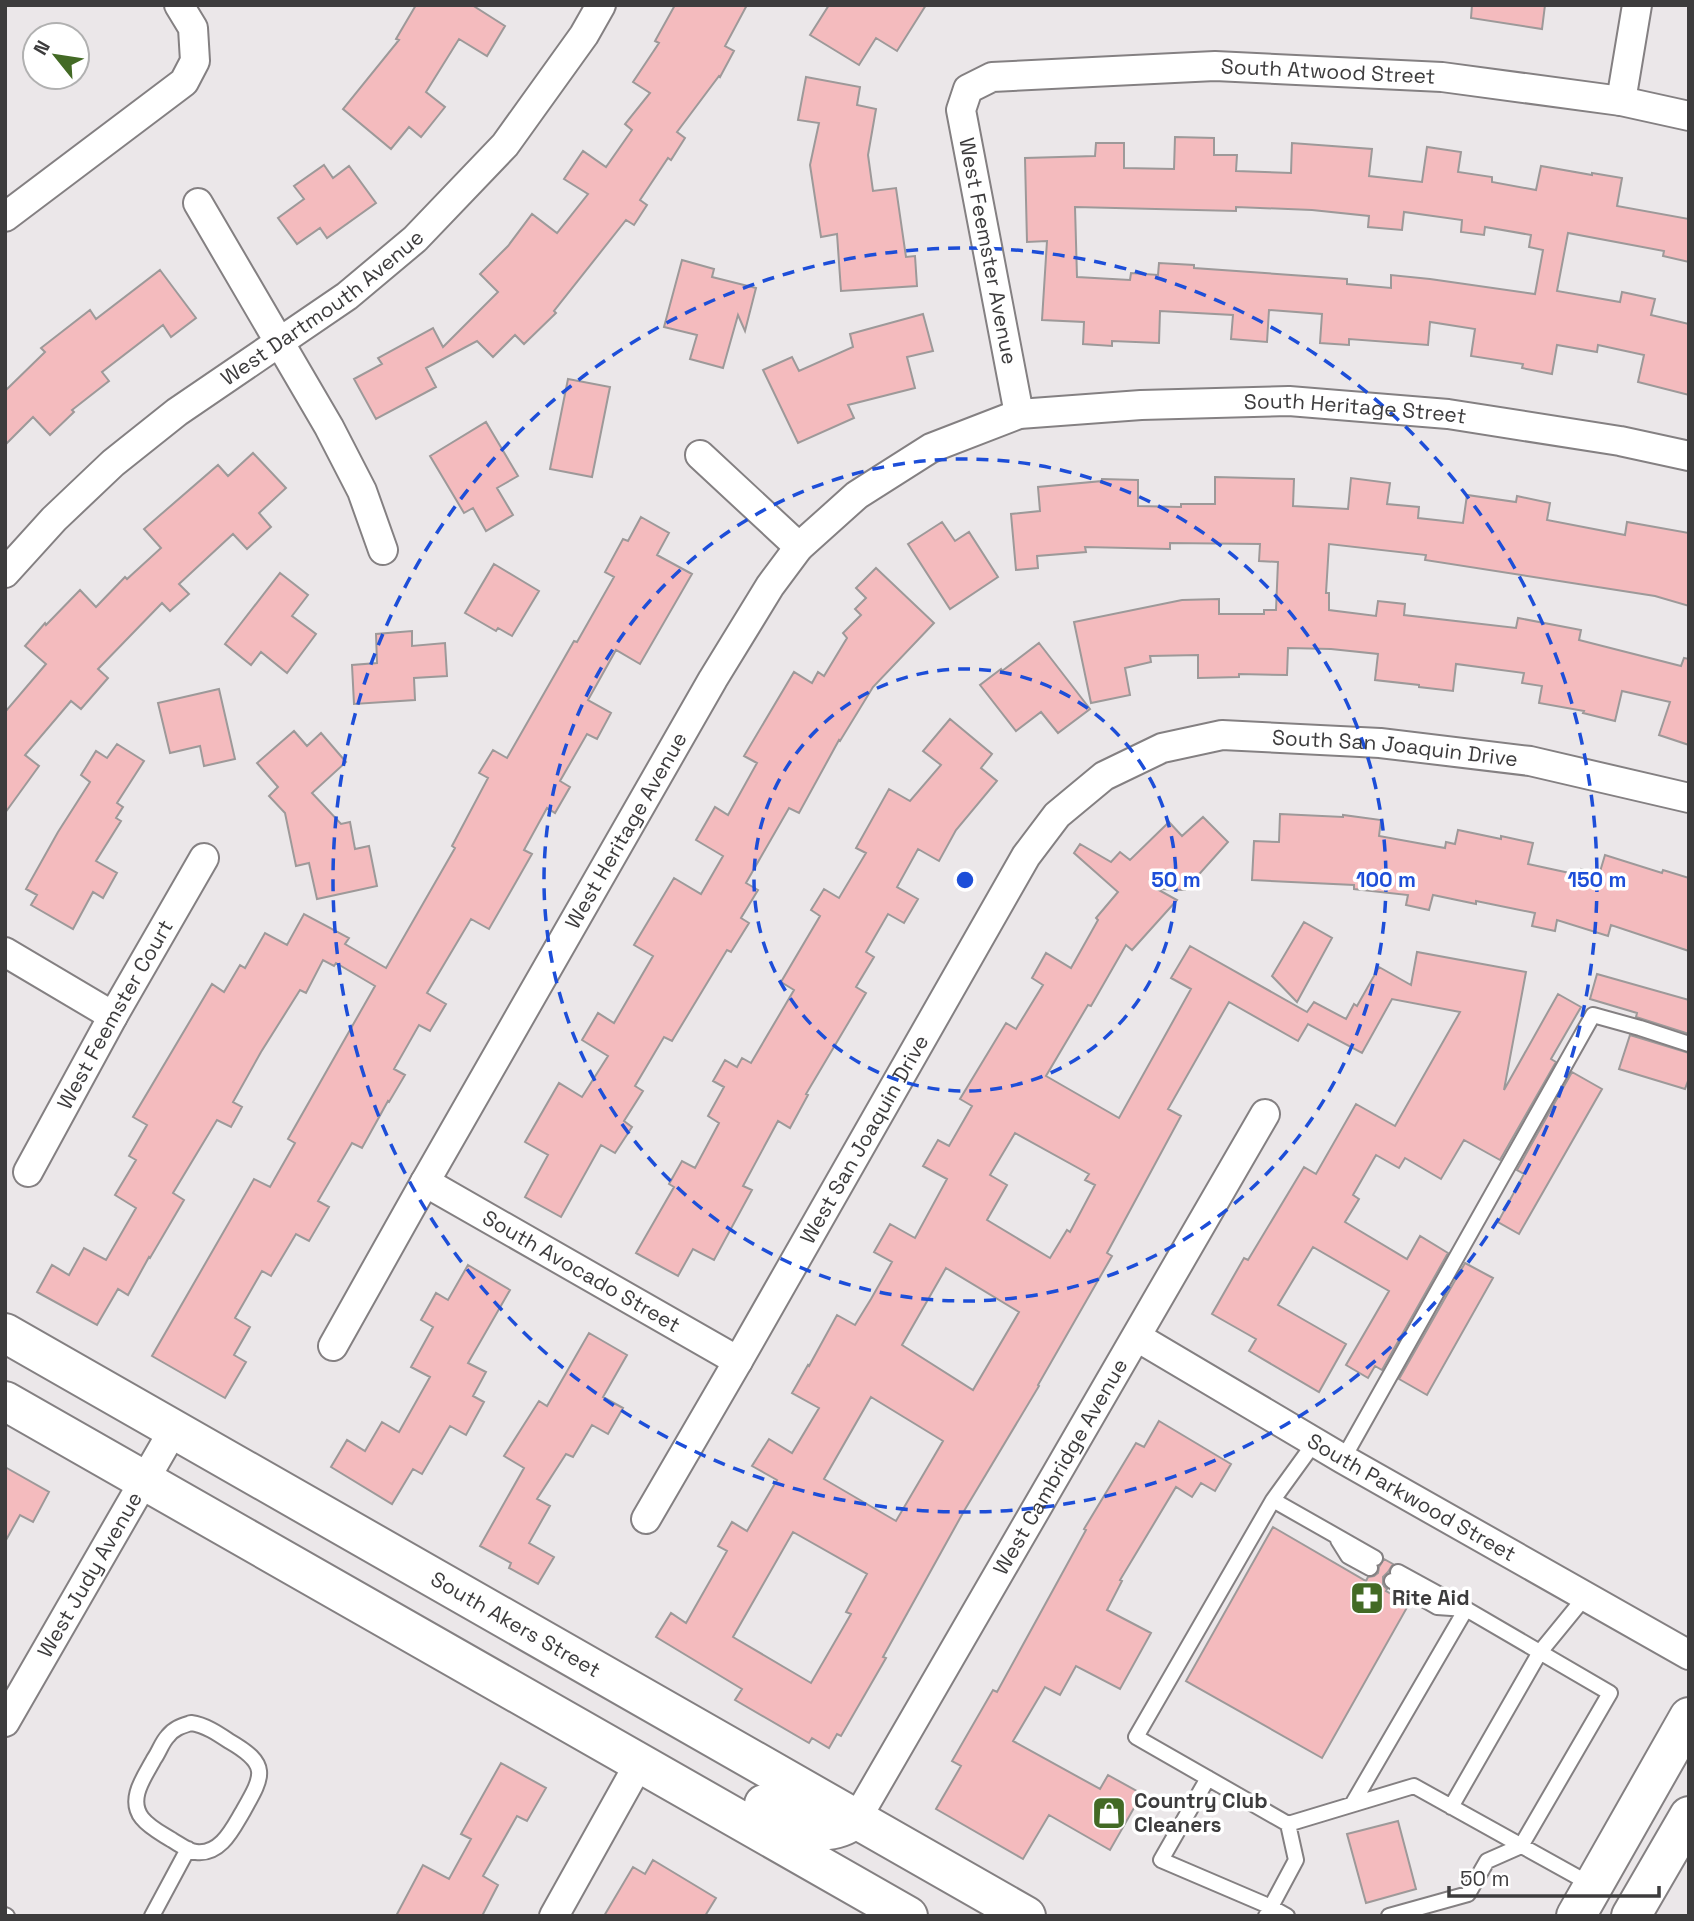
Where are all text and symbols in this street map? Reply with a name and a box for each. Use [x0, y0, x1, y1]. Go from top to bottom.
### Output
north arrow [21, 21, 91, 91]
text: N [28, 36, 56, 60]
street label: South Atwood Street [1220, 52, 1436, 90]
street label: West Feemster Avenue [953, 135, 1024, 367]
street label: West Dartmouth Avenue [215, 224, 429, 391]
street label: South Heritage Street [1244, 387, 1468, 430]
street label: South San Joaquin Drive [1271, 724, 1519, 772]
street label: West Heritage Avenue [559, 727, 693, 934]
text: 50 m [1151, 866, 1201, 893]
text: 100 m [1356, 866, 1416, 893]
text: 150 m [1568, 866, 1626, 893]
centre of rings [953, 868, 977, 892]
street label: West Feemster Court [51, 915, 179, 1114]
street label: West San Joaquin Drive [794, 1030, 934, 1249]
street label: South Avocado Street [478, 1204, 685, 1338]
street label: West Cambridge Avenue [987, 1354, 1133, 1579]
street label: South Parkwood Street [1302, 1427, 1521, 1567]
street label: West Judy Avenue [31, 1487, 148, 1662]
street label: South Akers Street [426, 1565, 606, 1683]
pharmacy icon: Rite Aid [1348, 1579, 1386, 1617]
place label: Rite Aid [1392, 1584, 1470, 1611]
place label: Country Club Cleaners [1134, 1787, 1268, 1838]
shop icon: Country Club Cleaners [1090, 1794, 1128, 1832]
scale bar [1449, 1854, 1659, 1898]
text: 50 m [1460, 1865, 1510, 1892]

